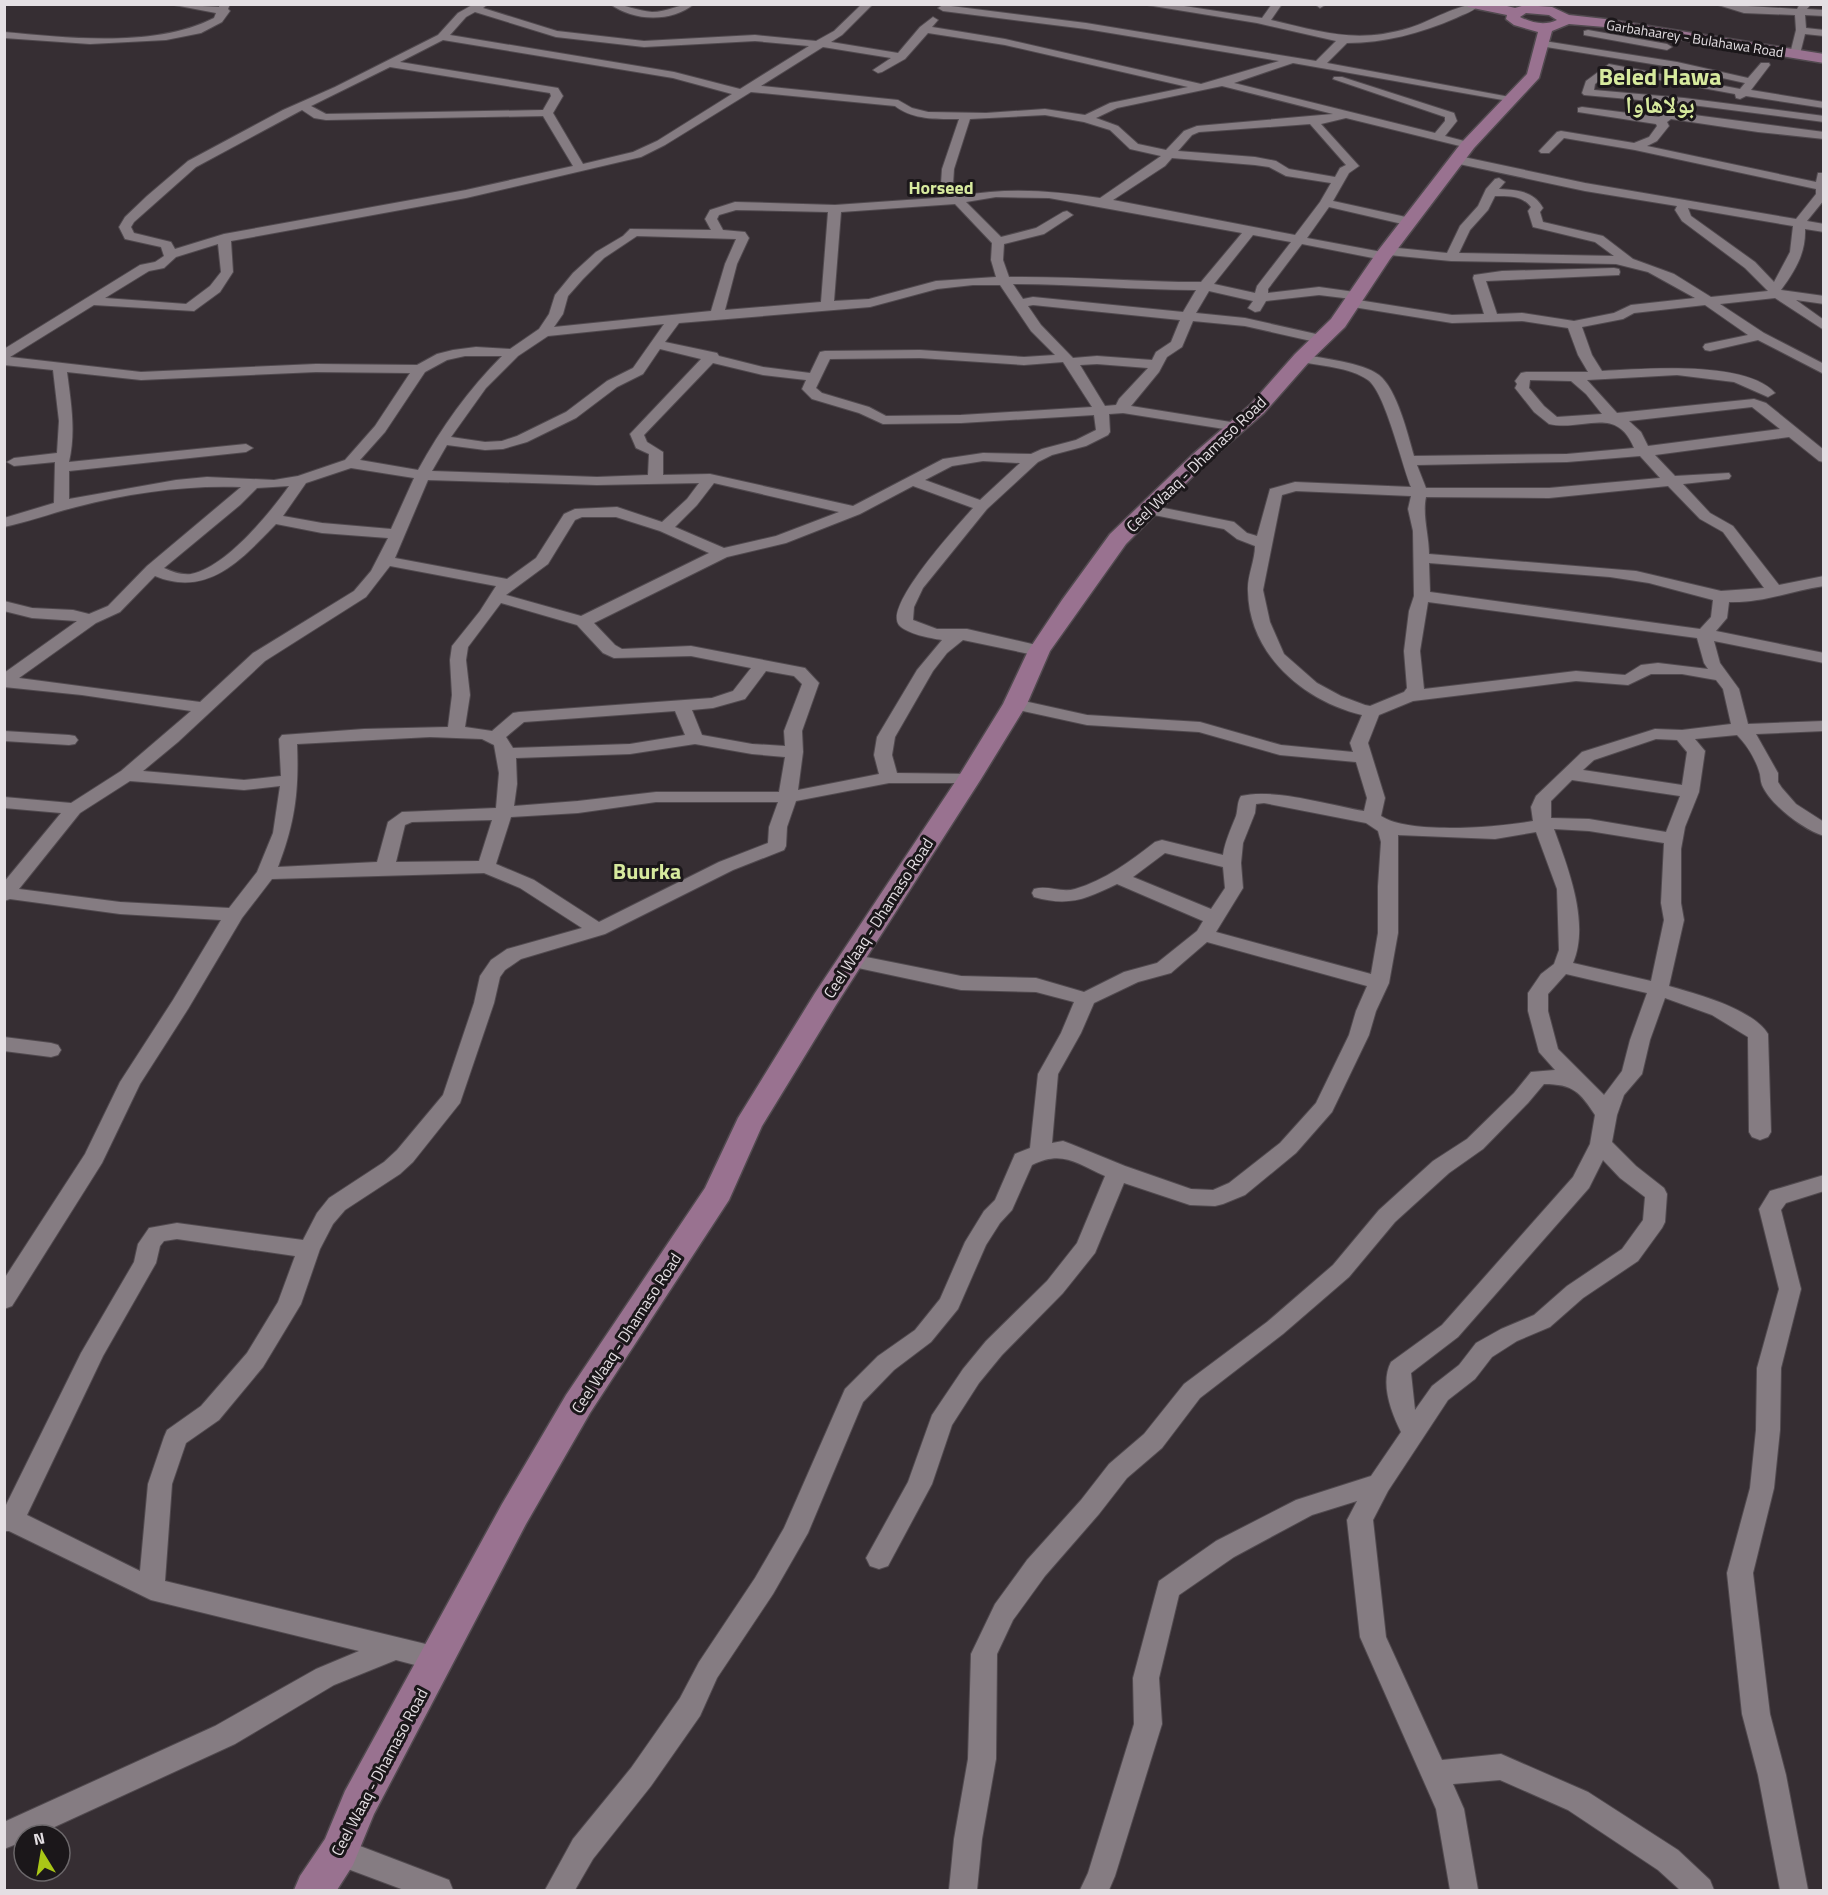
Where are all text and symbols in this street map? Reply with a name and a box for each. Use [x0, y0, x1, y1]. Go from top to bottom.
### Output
street label: Garbahaarey - Bulahawa Road [1605, 14, 1785, 62]
district label: Beled Hawa بولاهاوا [1598, 58, 1722, 122]
district label: Horseed [908, 174, 974, 201]
street label: Ceel Waaq - Dhamaso Road [1121, 391, 1271, 537]
street label: Ceel Waaq - Dhamaso Road [817, 833, 939, 1003]
district label: Buurka [613, 854, 681, 888]
street label: Ceel Waaq - Dhamaso Road [565, 1248, 687, 1418]
street label: Ceel Waaq - Dhamaso Road [325, 1684, 433, 1860]
north arrow [12, 1823, 72, 1883]
text: N [31, 1825, 47, 1851]

